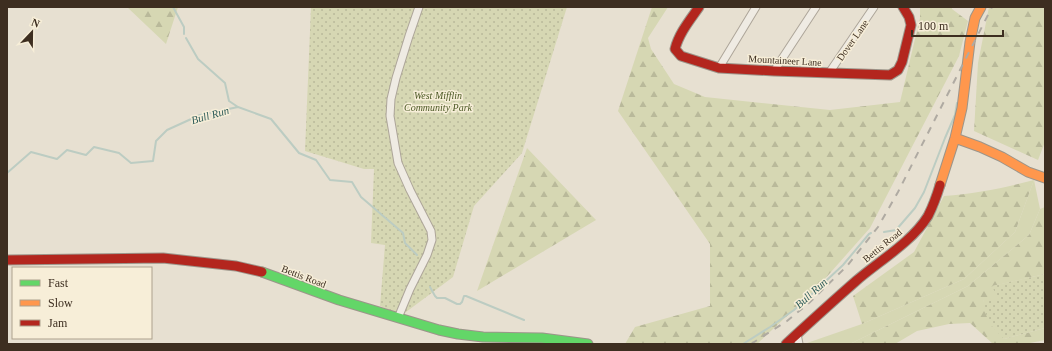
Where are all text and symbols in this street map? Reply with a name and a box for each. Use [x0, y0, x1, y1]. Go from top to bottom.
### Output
north arrow [12, 12, 52, 52]
scale bar [912, 12, 1003, 38]
text: N [30, 16, 42, 30]
street label: Dover Lane [834, 17, 871, 63]
text: 100 m [918, 19, 949, 33]
street label: Mountaineer Lane [748, 53, 823, 68]
park label: West Mifflin Community Park [404, 90, 473, 113]
water label: Bull Run [190, 104, 231, 126]
street label: Bettis Road [861, 226, 904, 264]
street label: Bettis Road [280, 263, 328, 290]
legend [12, 267, 152, 339]
water label: Bull Run [793, 275, 830, 310]
text: Fast [48, 276, 69, 290]
text: Slow [48, 296, 73, 310]
text: Jam [48, 316, 68, 330]

